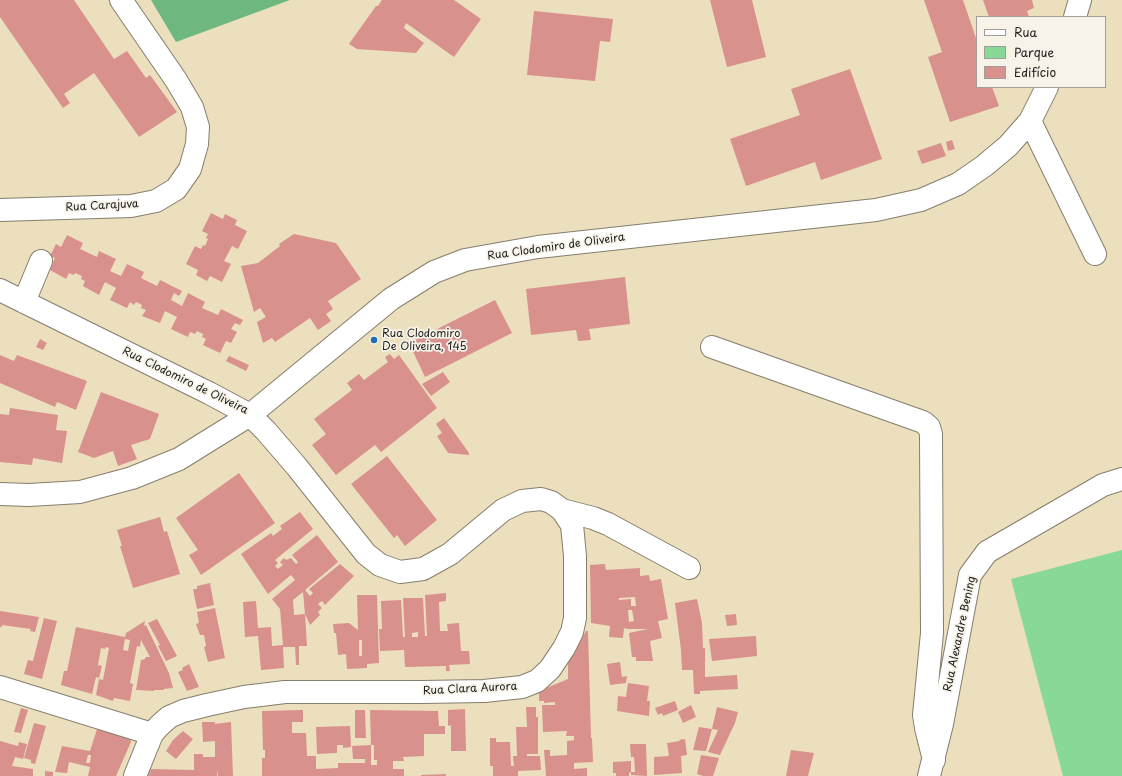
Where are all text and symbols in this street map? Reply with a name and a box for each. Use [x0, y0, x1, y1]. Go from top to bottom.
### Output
legend [976, 16, 1106, 88]
text: Rua [1014, 23, 1037, 41]
text: Parque [1014, 43, 1054, 61]
text: Edifício [1014, 63, 1056, 81]
street label: Rua Carajuva [65, 197, 139, 215]
street label: Rua Clodomiro de Oliveira [486, 231, 626, 263]
place label: Rua Clodomiro De Oliveira, 145 [382, 327, 467, 353]
marker: Rua Clodomiro De Oliveira, 145 [369, 335, 379, 345]
street label: Rua Clodomiro de Oliveira [120, 345, 250, 417]
street label: Rua Alexandre Bening [941, 575, 979, 693]
street label: Rua Clara Aurora [422, 680, 518, 698]

